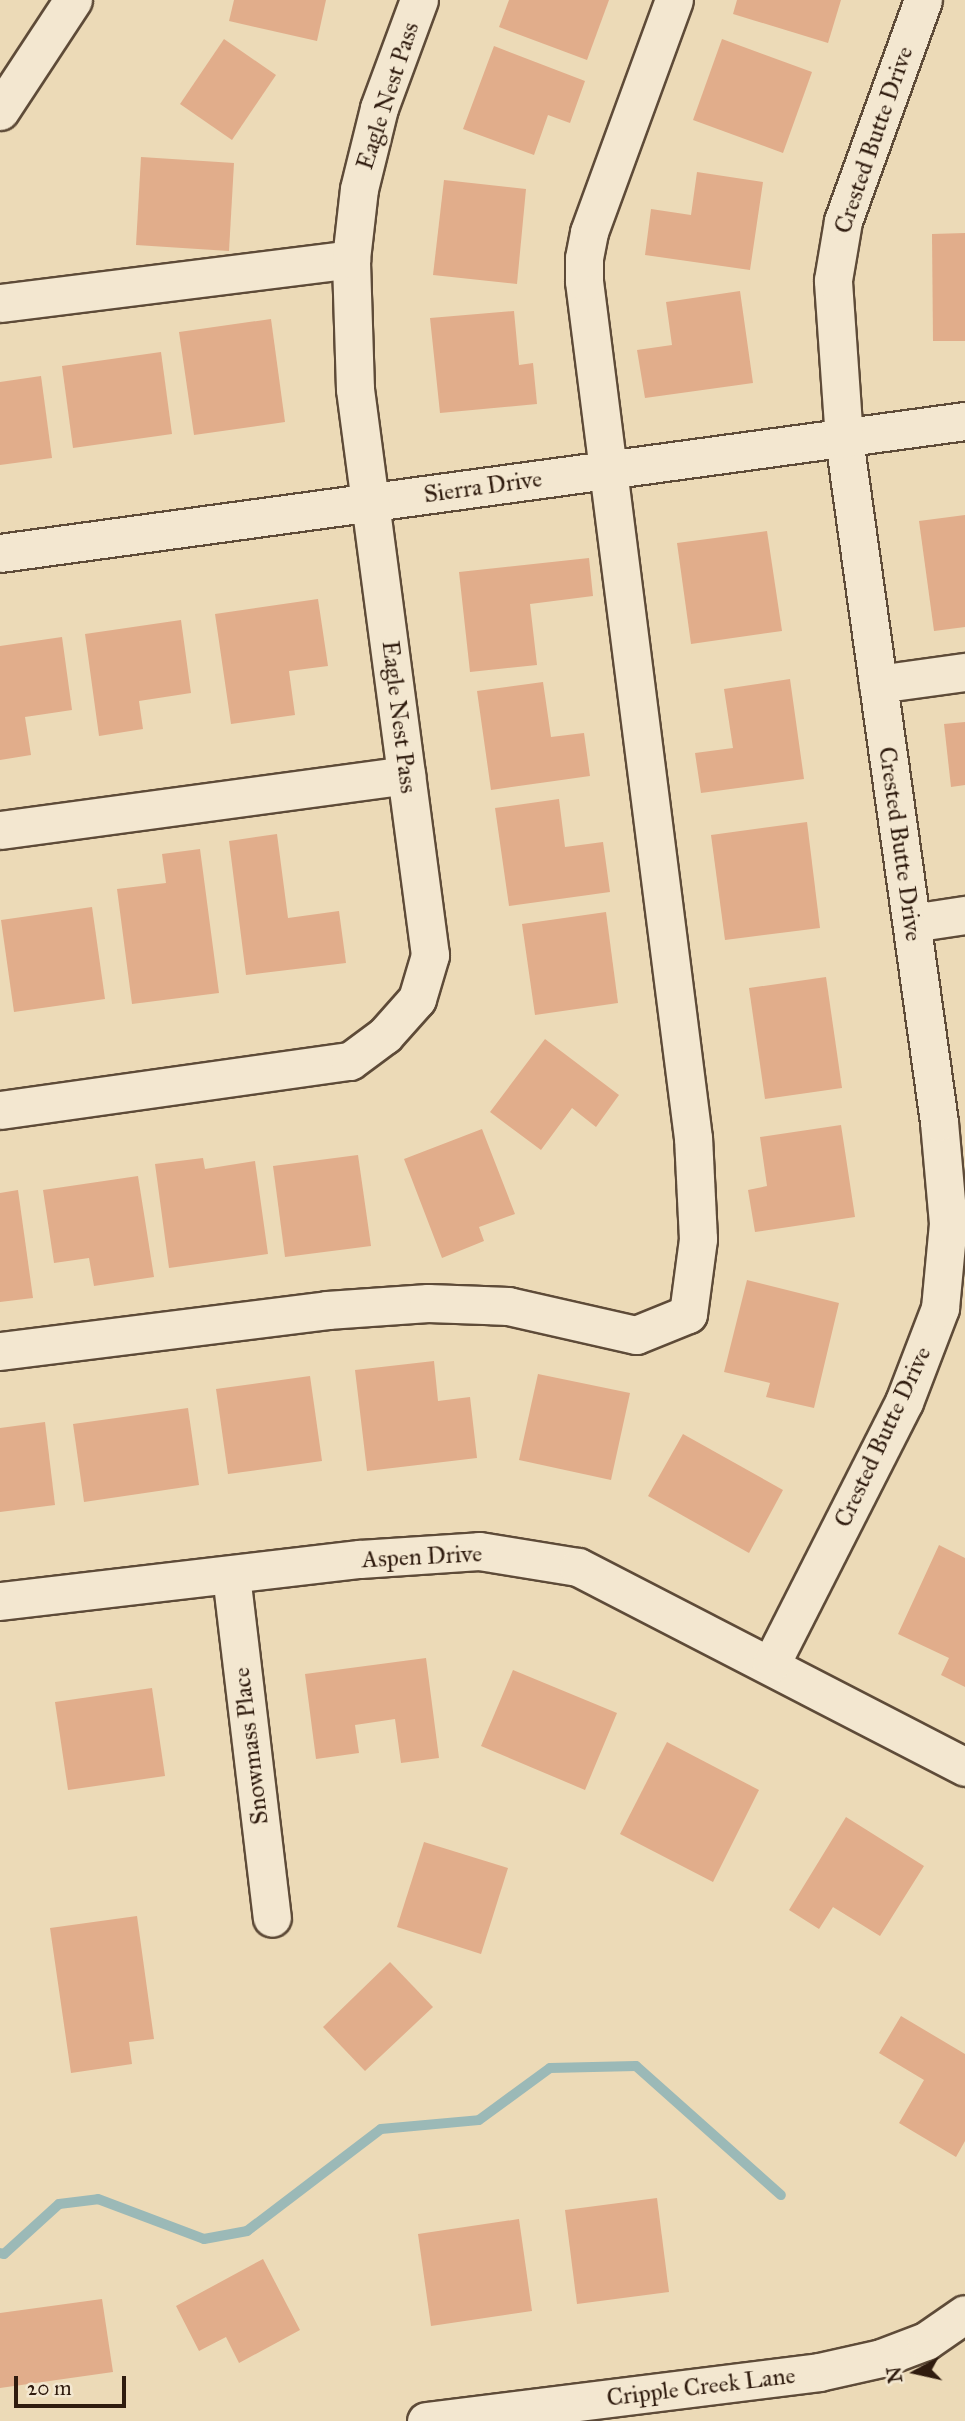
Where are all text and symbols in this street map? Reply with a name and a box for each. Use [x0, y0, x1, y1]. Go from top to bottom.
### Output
street label: Eagle Nest Pass [351, 19, 425, 173]
street label: Crested Butte Drive [828, 43, 920, 237]
street label: Sierra Drive [422, 464, 544, 510]
street label: Eagle Nest Pass [375, 639, 423, 795]
street label: Crested Butte Drive [872, 745, 928, 943]
street label: Crested Butte Drive [829, 1342, 937, 1532]
street label: Aspen Drive [361, 1539, 483, 1575]
street label: Snowmass Place [227, 1666, 275, 1826]
north arrow [881, 2337, 951, 2407]
street label: Cripple Creek Lane [605, 2361, 797, 2413]
scale bar [18, 2362, 130, 2406]
text: N [882, 2365, 907, 2385]
text: 20 m [27, 2375, 72, 2401]

